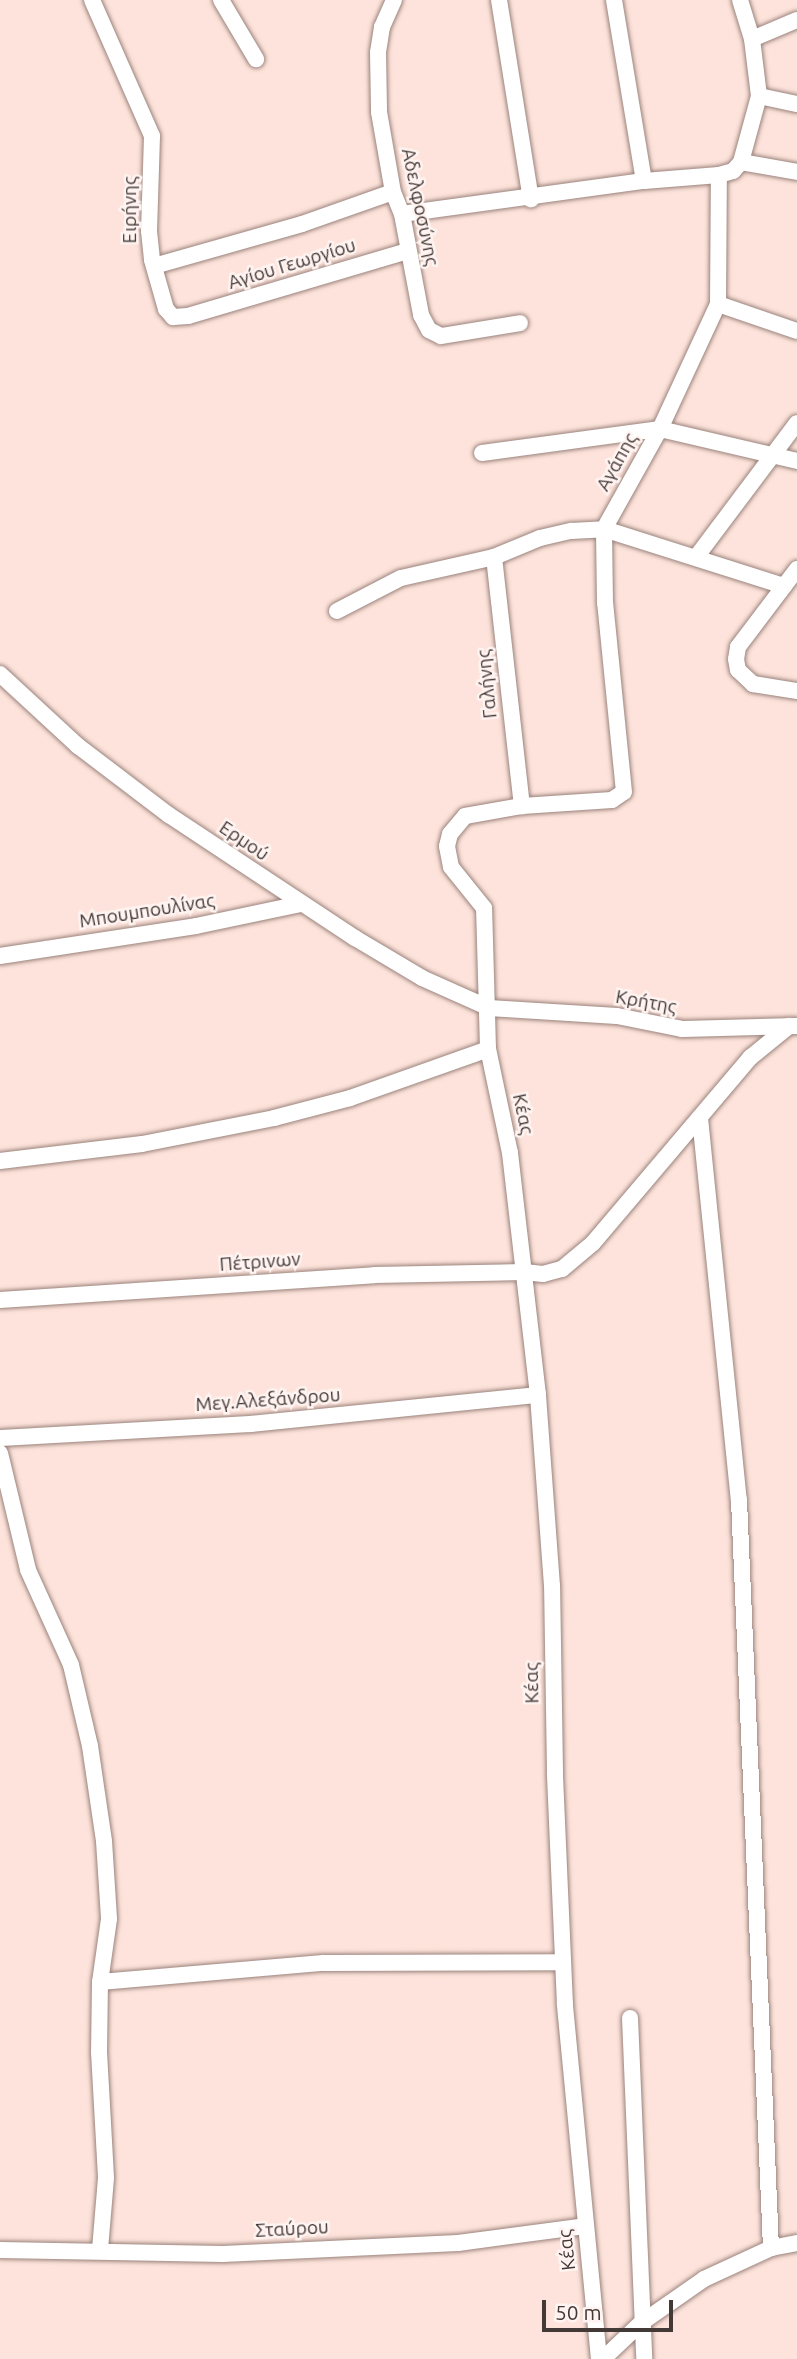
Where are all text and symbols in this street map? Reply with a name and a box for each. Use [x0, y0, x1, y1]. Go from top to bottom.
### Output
street label: Αδελφοσύνης [396, 146, 444, 268]
street label: Ειρήνης [119, 176, 141, 244]
street label: Αγίου Γεωργίου [225, 234, 359, 294]
street label: Αγάπης [592, 429, 642, 495]
street label: Γαλήνης [472, 648, 502, 720]
street label: Ερμού [215, 816, 273, 866]
street label: Μπουμπουλίνας [78, 889, 216, 933]
street label: Κρήτης [614, 985, 678, 1019]
street label: Κέας [508, 1092, 538, 1136]
street label: Πέτρινων [219, 1248, 301, 1276]
street label: Μεγ.Αλεξάνδρου [195, 1384, 341, 1416]
street label: Κέας [520, 1662, 544, 1704]
street label: Σταύρου [255, 2216, 329, 2242]
street label: Κέας [554, 2228, 580, 2272]
scale bar [545, 2286, 676, 2330]
text: 50 m [555, 2300, 602, 2324]

